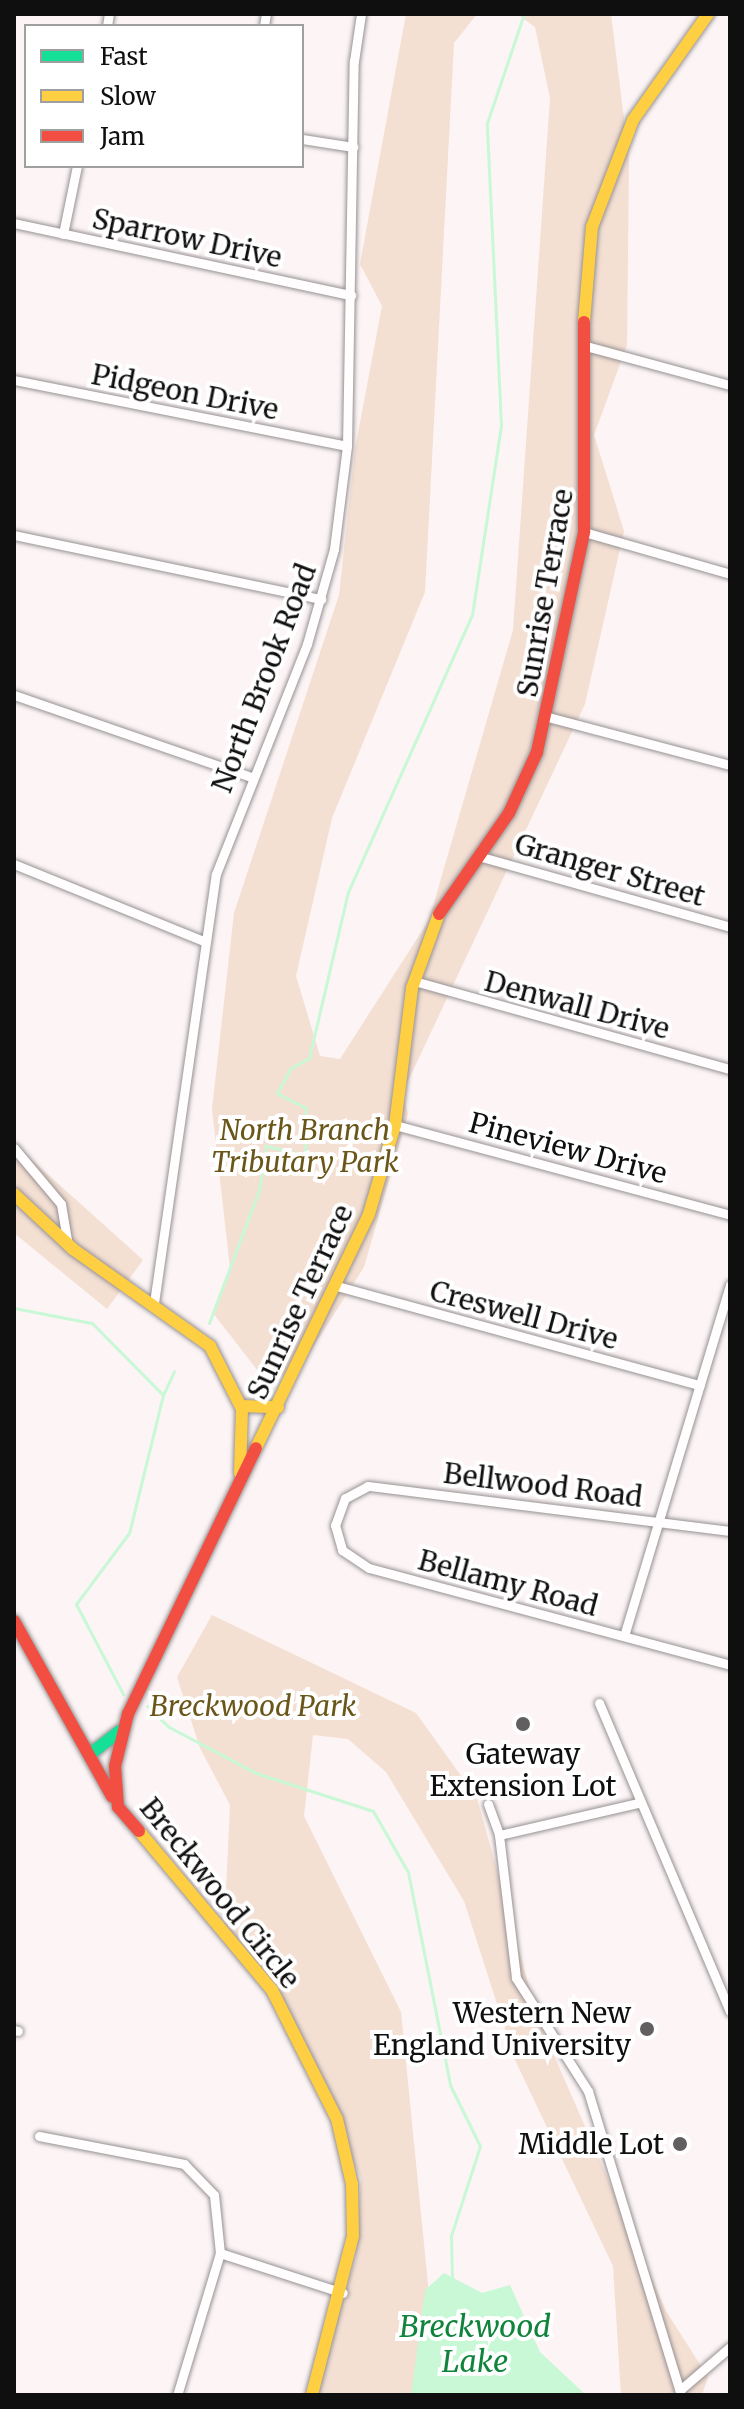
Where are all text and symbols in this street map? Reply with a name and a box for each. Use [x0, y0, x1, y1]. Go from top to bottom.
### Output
legend [24, 24, 304, 168]
text: Fast [100, 41, 148, 72]
text: Slow [100, 81, 156, 112]
text: Jam [100, 121, 145, 152]
street label: Sparrow Drive [89, 202, 285, 274]
street label: Pidgeon Drive [89, 357, 281, 427]
street label: Sunrise Terrace [510, 486, 580, 700]
street label: North Brook Road [205, 559, 323, 797]
street label: Granger Street [511, 827, 709, 913]
street label: Denwall Drive [481, 964, 673, 1046]
street label: Pineview Drive [466, 1105, 670, 1191]
park label: North Branch Tributary Park [211, 1113, 399, 1179]
street label: Sunrise Terrace [240, 1199, 360, 1405]
street label: Creswell Drive [426, 1274, 622, 1356]
street label: Bellwood Road [442, 1456, 644, 1514]
street label: Bellamy Road [415, 1543, 601, 1623]
park label: Breckwood Park [150, 1689, 356, 1723]
marker: Gateway Extension Lot [514, 1715, 532, 1733]
place label: Gateway Extension Lot [429, 1737, 617, 1803]
street label: Breckwood Circle [133, 1791, 307, 1995]
place label: Western New England University [373, 1996, 631, 2062]
marker: Western New England University [638, 2020, 656, 2038]
place label: Middle Lot [518, 2127, 664, 2161]
marker: Middle Lot [671, 2135, 689, 2153]
water label: Breckwood Lake [399, 2308, 551, 2378]

